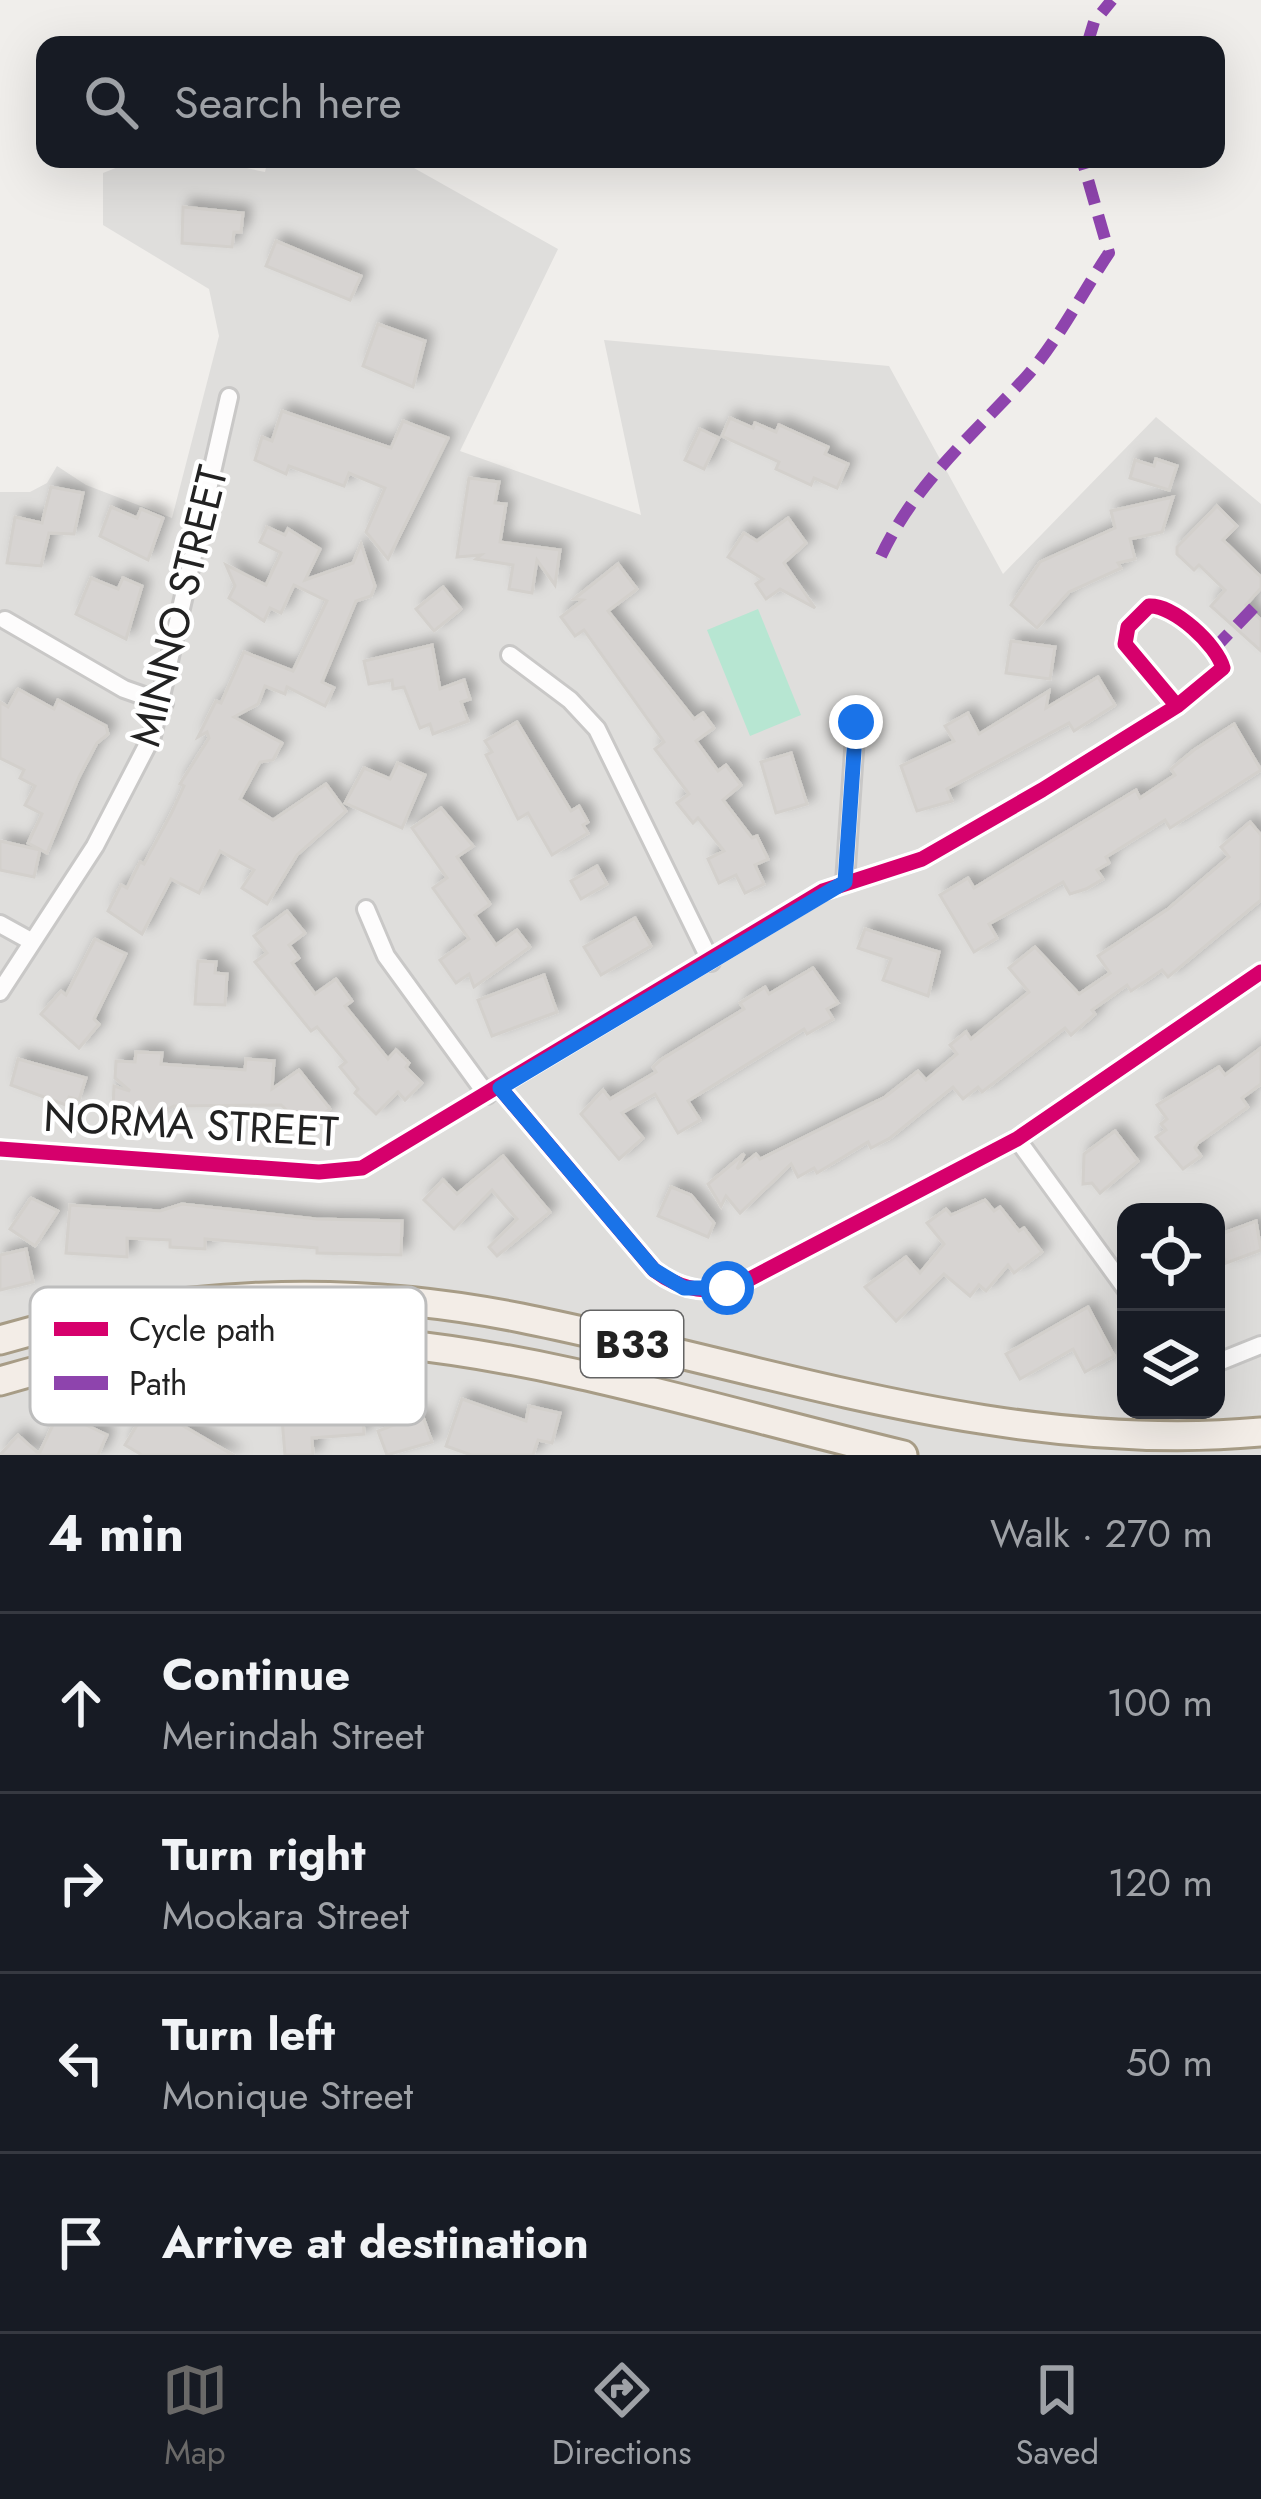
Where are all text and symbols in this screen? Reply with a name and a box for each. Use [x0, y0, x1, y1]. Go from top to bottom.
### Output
search box [36, 36, 1225, 168]
icon: search [78, 69, 144, 135]
text: Search here [174, 70, 402, 135]
street label: MINNO STREET [115, 459, 243, 753]
route end [829, 695, 883, 749]
street label: NORMA STREET [42, 1086, 341, 1162]
map controls [1117, 1203, 1225, 1419]
button: locate [1117, 1203, 1225, 1311]
route start [700, 1261, 754, 1315]
legend [30, 1287, 426, 1425]
text: Cycle path [129, 1306, 276, 1353]
road number: B33 [581, 1311, 683, 1377]
button: layers [1117, 1311, 1225, 1419]
text: Path [129, 1360, 187, 1407]
text: 4 min [48, 1496, 184, 1570]
text: Walk · 270 m [990, 1505, 1213, 1562]
text: Continue [162, 1642, 350, 1707]
icon: ahead [48, 1670, 114, 1736]
text: 100 m [1107, 1674, 1213, 1731]
text: Merindah Street [162, 1707, 424, 1764]
text: Turn right [162, 1822, 366, 1887]
icon: right [48, 1850, 114, 1916]
text: 120 m [1108, 1854, 1213, 1911]
text: Mookara Street [162, 1887, 409, 1944]
text: Turn left [162, 2002, 335, 2067]
icon: left [48, 2030, 114, 2096]
text: 50 m [1125, 2034, 1213, 2091]
text: Monique Street [162, 2067, 413, 2124]
icon: arrive [48, 2210, 114, 2276]
text: Arrive at destination [162, 2210, 589, 2275]
tab: Map [162, 2357, 228, 2476]
tab: Directions [552, 2357, 692, 2476]
tab: Saved [1015, 2357, 1099, 2476]

